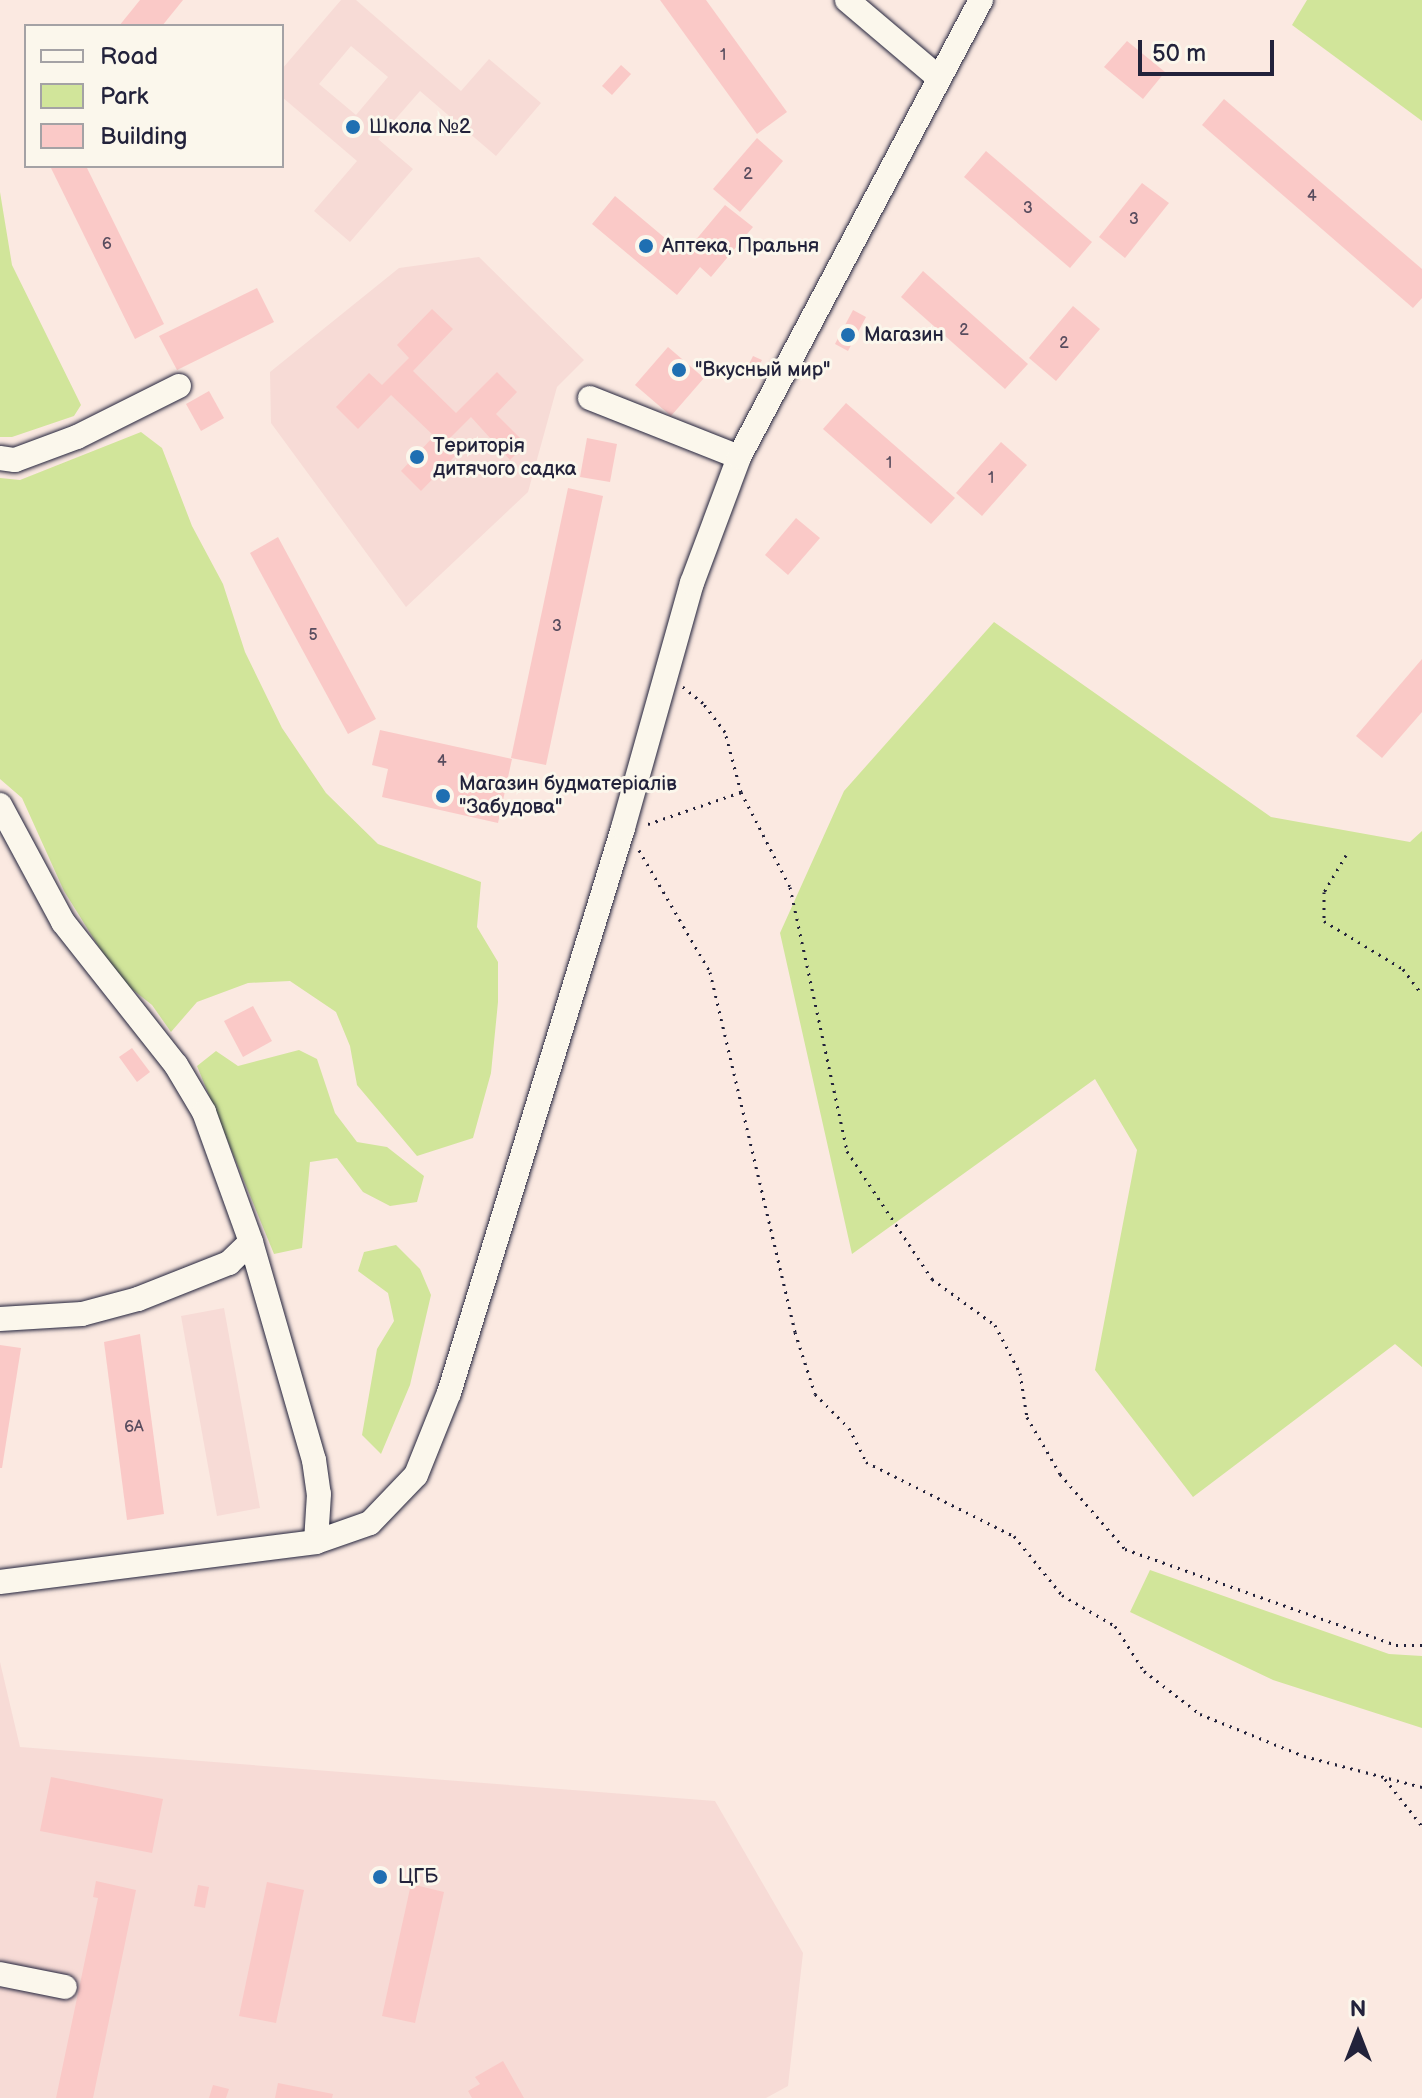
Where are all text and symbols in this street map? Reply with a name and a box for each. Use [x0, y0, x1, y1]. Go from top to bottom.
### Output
legend [24, 24, 284, 168]
scale bar [1142, 24, 1278, 74]
text: 50 m [1152, 39, 1206, 68]
text: Road [100, 42, 158, 71]
house number: 1 [720, 46, 726, 66]
text: Park [100, 82, 148, 111]
place label: Школа №2 [369, 115, 471, 139]
marker: Школа №2 [344, 118, 362, 136]
text: Building [100, 122, 187, 151]
house number: 2 [743, 165, 753, 185]
house number: 4 [1307, 187, 1317, 207]
house number: 3 [1023, 199, 1033, 219]
house number: 3 [1129, 210, 1139, 230]
place label: Аптека, Пральня [662, 234, 819, 258]
house number: 6 [102, 235, 112, 255]
marker: Аптека, Пральня [637, 237, 655, 255]
house number: 2 [959, 321, 969, 341]
place label: Магазин [864, 323, 944, 347]
marker: Магазин [839, 326, 857, 344]
house number: 2 [1059, 334, 1069, 354]
place label: "Вкусный мир" [695, 358, 830, 382]
marker: "Вкусный мир" [670, 361, 688, 379]
place label: Територія дитячого садка [433, 434, 577, 481]
marker: Територія дитячого садка [408, 448, 426, 466]
house number: 1 [886, 454, 892, 474]
house number: 1 [988, 469, 994, 489]
house number: 3 [552, 617, 562, 637]
house number: 5 [308, 626, 318, 646]
house number: 4 [437, 752, 447, 772]
place label: Магазин будматеріалів "Забудова" [459, 772, 677, 819]
marker: Магазин будматеріалів "Забудова" [434, 787, 452, 805]
house number: 6А [124, 1418, 144, 1438]
place label: ЦГБ [398, 1865, 438, 1889]
marker: ЦГБ [369, 1866, 391, 1888]
north arrow [1318, 1994, 1398, 2074]
text: N [1350, 1996, 1366, 2023]

